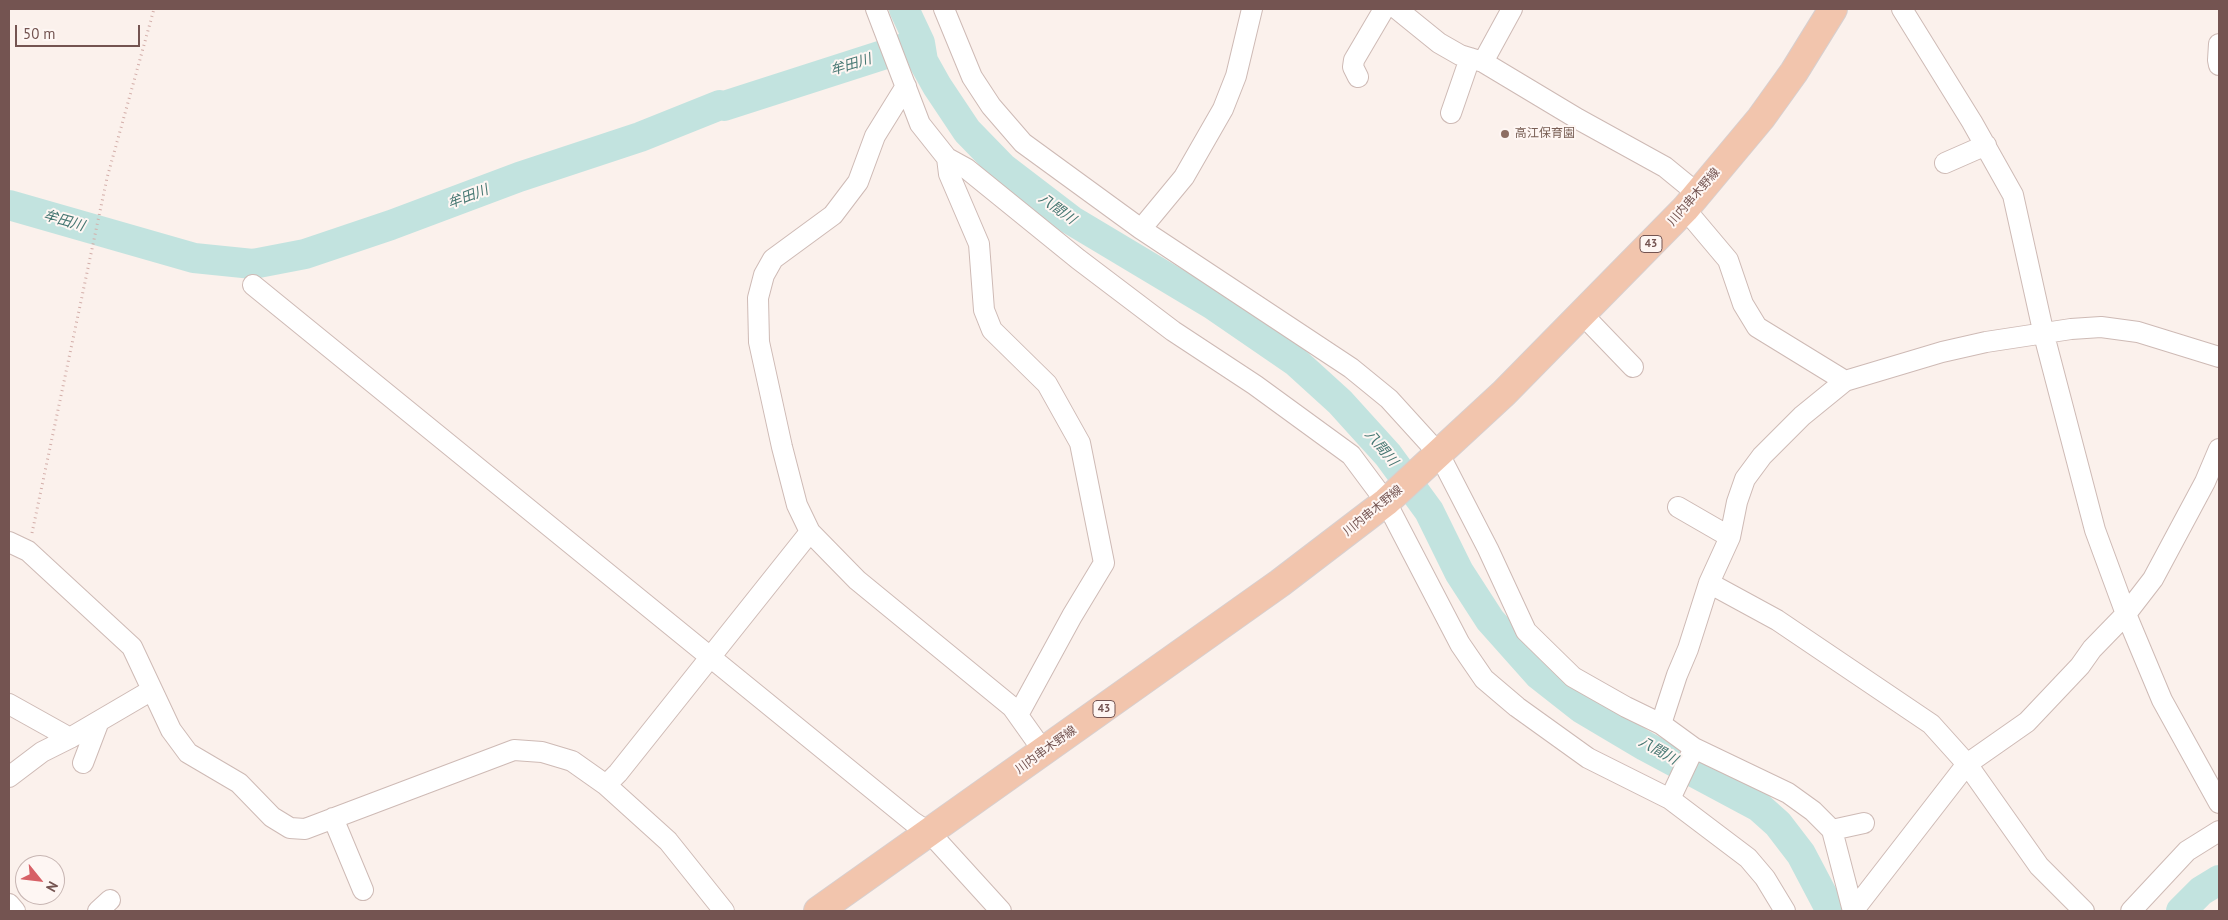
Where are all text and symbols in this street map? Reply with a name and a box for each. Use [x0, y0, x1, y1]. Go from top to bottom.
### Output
scale bar [18, 15, 142, 47]
text: 50 m [23, 24, 56, 43]
water label: 牟田川 [828, 51, 874, 79]
place label: 高江保育園 [1515, 127, 1575, 141]
marker: 高江保育園 [1499, 128, 1511, 140]
street label: 川内串木野線 [1665, 165, 1723, 229]
water label: 牟田川 [445, 182, 491, 212]
water label: 八間川 [1035, 190, 1079, 228]
water label: 牟田川 [41, 207, 87, 235]
road number: 43 [1640, 235, 1662, 252]
water label: 八間川 [1361, 427, 1401, 469]
street label: 川内串木野線 [1340, 483, 1406, 539]
road number: 43 [1093, 701, 1115, 718]
street label: 川内串木野線 [1013, 723, 1079, 777]
water label: 八間川 [1636, 733, 1680, 769]
north arrow [15, 855, 65, 905]
text: N [42, 878, 62, 895]

